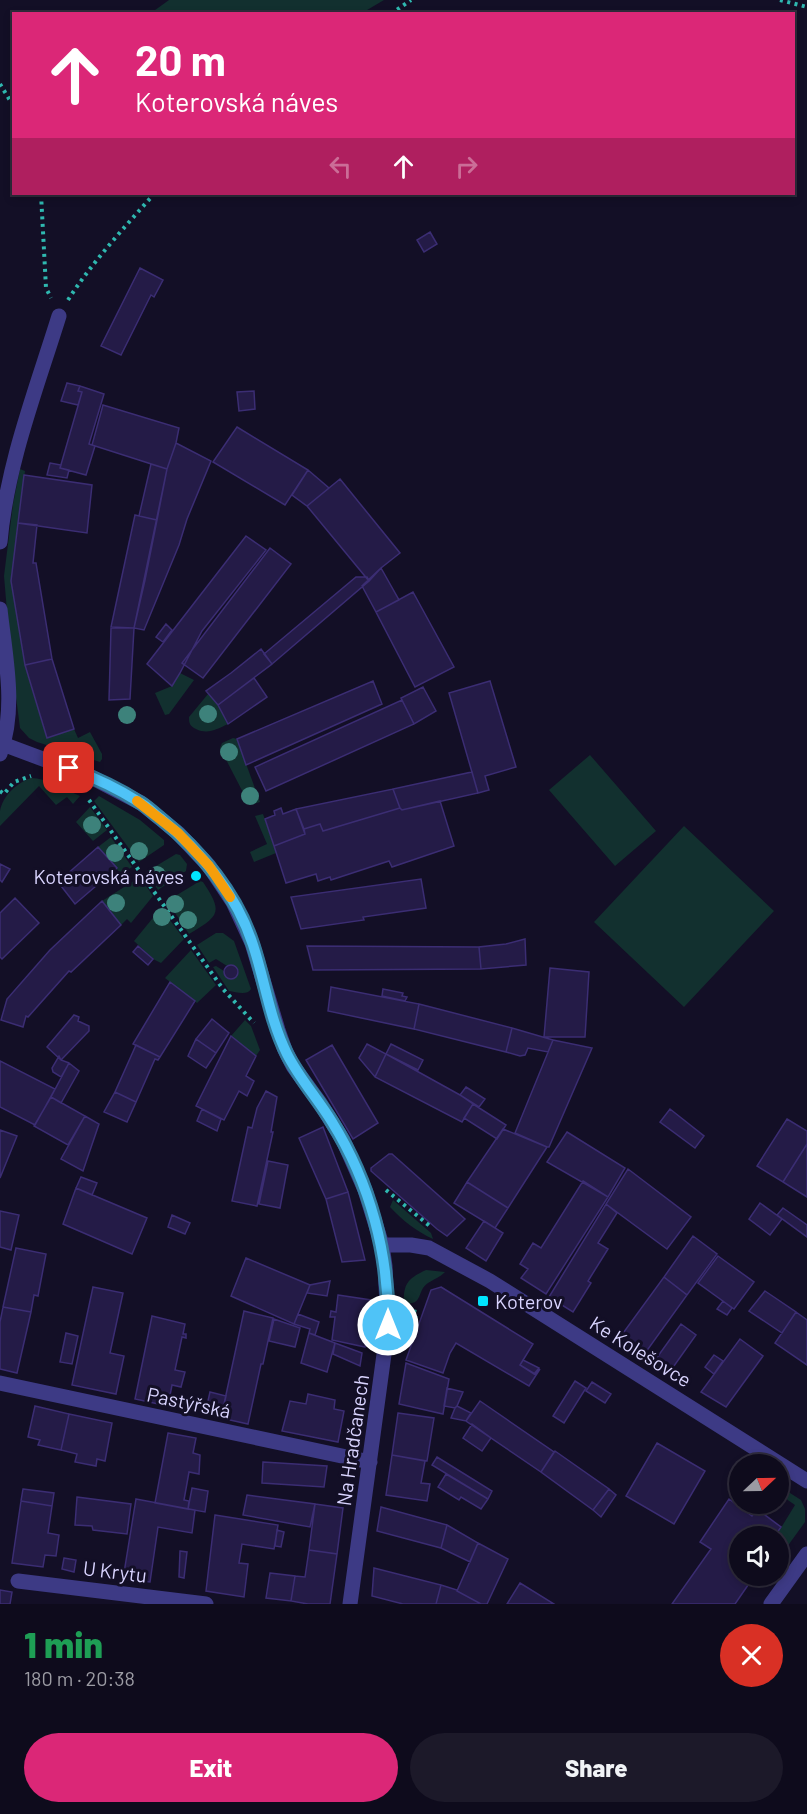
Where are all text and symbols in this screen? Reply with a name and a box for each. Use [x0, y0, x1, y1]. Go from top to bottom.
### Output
text: 20 m [135, 34, 226, 84]
icon: ahead [36, 36, 114, 114]
text: Koterovská náves [135, 85, 338, 117]
icon: left [324, 150, 357, 183]
icon: ahead [387, 150, 420, 183]
icon: right [450, 150, 483, 183]
pin [43, 742, 94, 793]
icon: arrive [52, 751, 85, 784]
place label: Koterovská náves [33, 864, 184, 888]
marker: Koterovská náves [189, 869, 203, 883]
place label: Koterov [495, 1289, 563, 1313]
position arrow [356, 1293, 420, 1357]
marker: Koterov [476, 1294, 490, 1308]
street label: Ke Kolešovce [586, 1310, 696, 1392]
street label: Na Hradčanech [331, 1373, 373, 1507]
street label: Pastýřská [145, 1381, 233, 1423]
north arrow [729, 1454, 789, 1514]
map controls [729, 1454, 789, 1586]
button: sound [729, 1526, 789, 1586]
street label: U Krytu [82, 1555, 148, 1587]
text: 1 min [24, 1622, 103, 1665]
button: close [720, 1624, 783, 1687]
text: 180 m · 20:38 [24, 1666, 135, 1690]
button: Exit [24, 1733, 398, 1802]
button: Share [410, 1733, 783, 1802]

